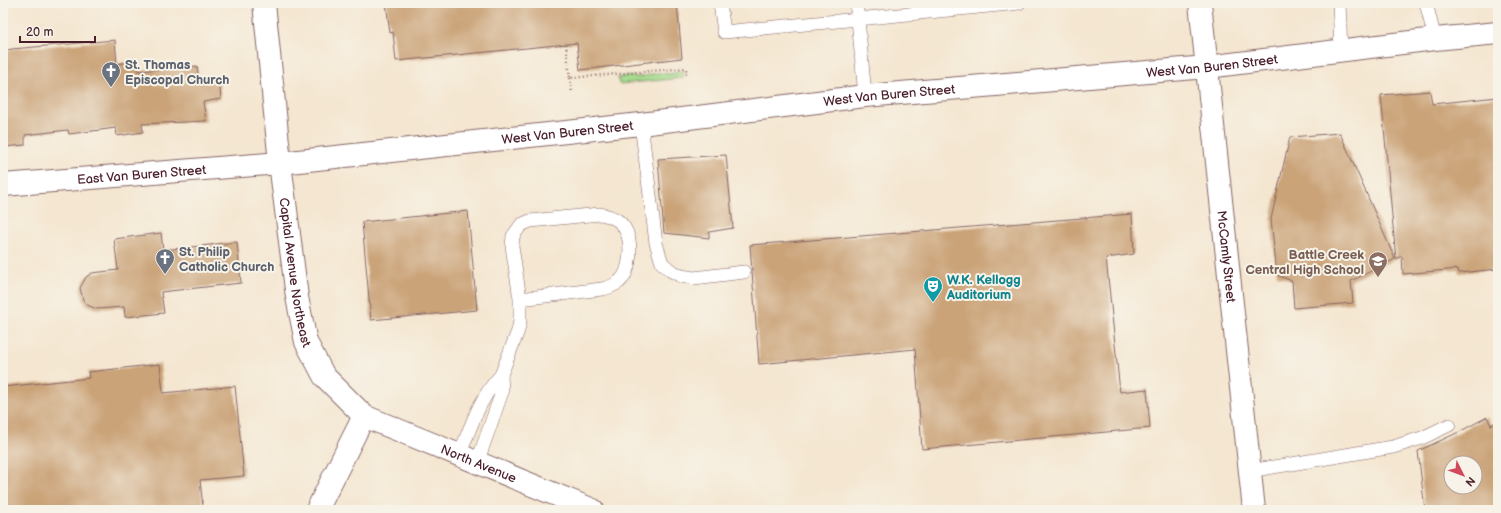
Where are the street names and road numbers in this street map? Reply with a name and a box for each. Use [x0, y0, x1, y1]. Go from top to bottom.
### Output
street label: West Van Buren Street [1145, 51, 1279, 81]
street label: West Van Buren Street [822, 81, 956, 110]
street label: West Van Buren Street [501, 118, 634, 148]
street label: East Van Buren Street [77, 162, 207, 188]
street label: Capital Avenue Northeast [275, 197, 314, 350]
street label: McCamly Street [1213, 210, 1239, 304]
street label: North Avenue [438, 441, 519, 487]

